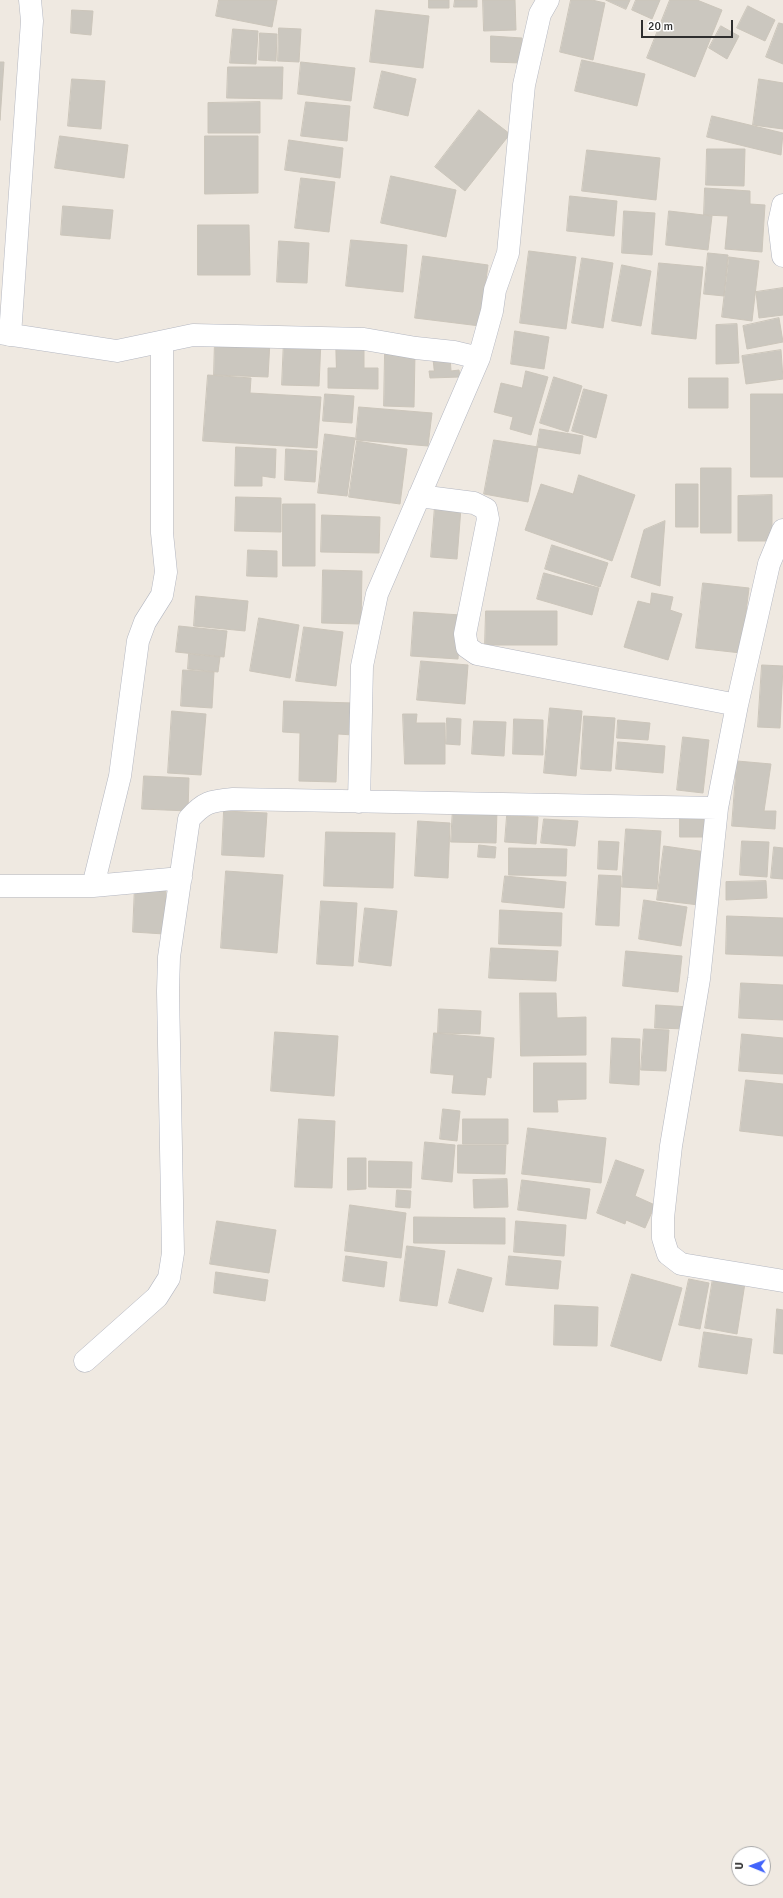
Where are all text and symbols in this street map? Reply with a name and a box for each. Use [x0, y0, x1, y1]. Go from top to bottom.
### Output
scale bar [643, 12, 735, 38]
text: 20 m [648, 19, 673, 34]
north arrow [731, 1846, 771, 1886]
text: U [733, 1862, 746, 1870]

